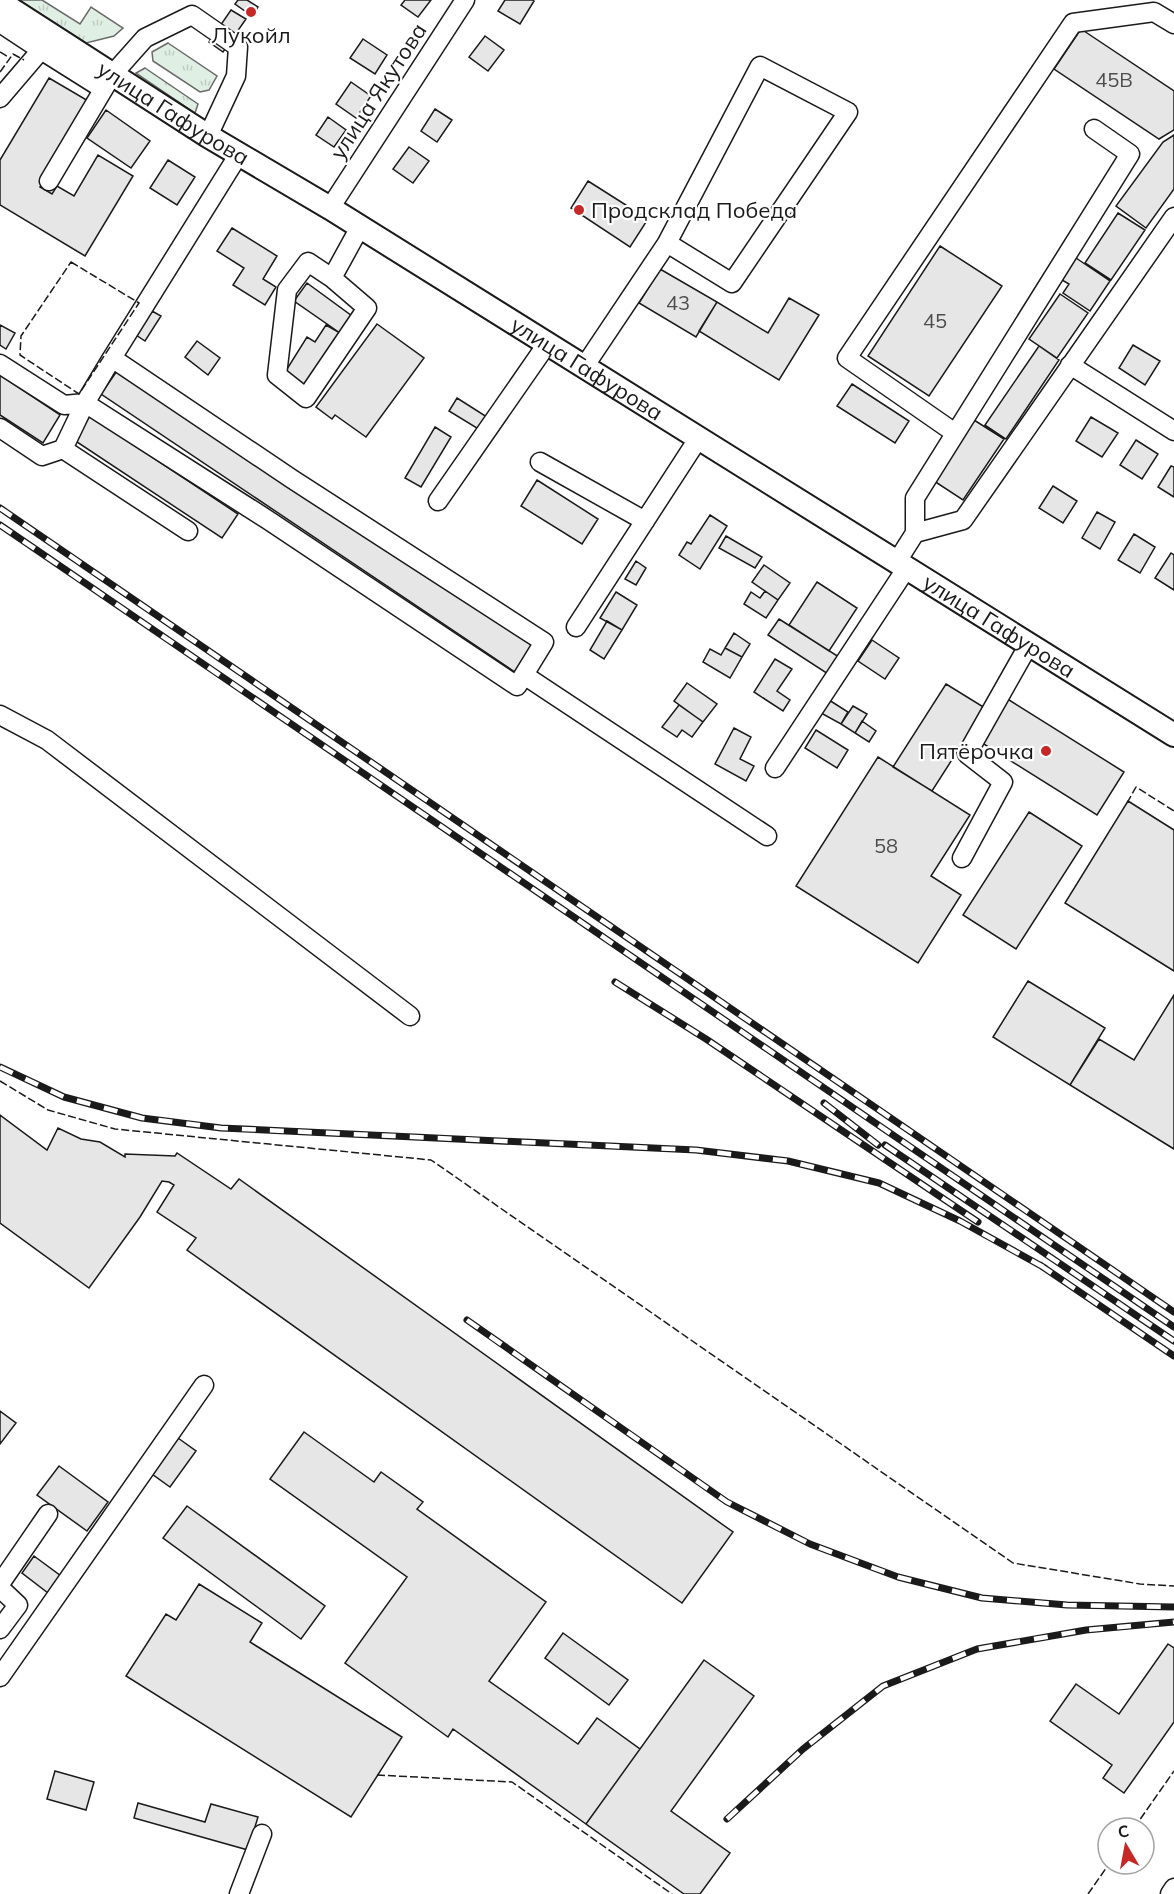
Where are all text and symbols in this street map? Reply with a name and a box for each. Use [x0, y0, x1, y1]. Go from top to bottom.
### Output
marker: Лукойл [244, 5, 258, 19]
street label: улица Якутова [323, 17, 433, 165]
place label: Лукойл [211, 21, 291, 49]
street label: улица Гафурова [92, 55, 255, 171]
house number: 45В [1095, 67, 1133, 92]
place label: Продсклад Победа [591, 196, 797, 224]
marker: Продсклад Победа [572, 203, 586, 217]
house number: 43 [666, 290, 690, 315]
house number: 45 [923, 308, 947, 333]
street label: улица Гафурова [506, 310, 668, 426]
street label: улица Гафурова [918, 568, 1081, 684]
place label: Пятёрочка [919, 737, 1034, 765]
marker: Пятёрочка [1039, 744, 1053, 758]
house number: 58 [874, 833, 898, 858]
north arrow [1096, 1816, 1156, 1876]
text: С [1116, 1820, 1131, 1842]

